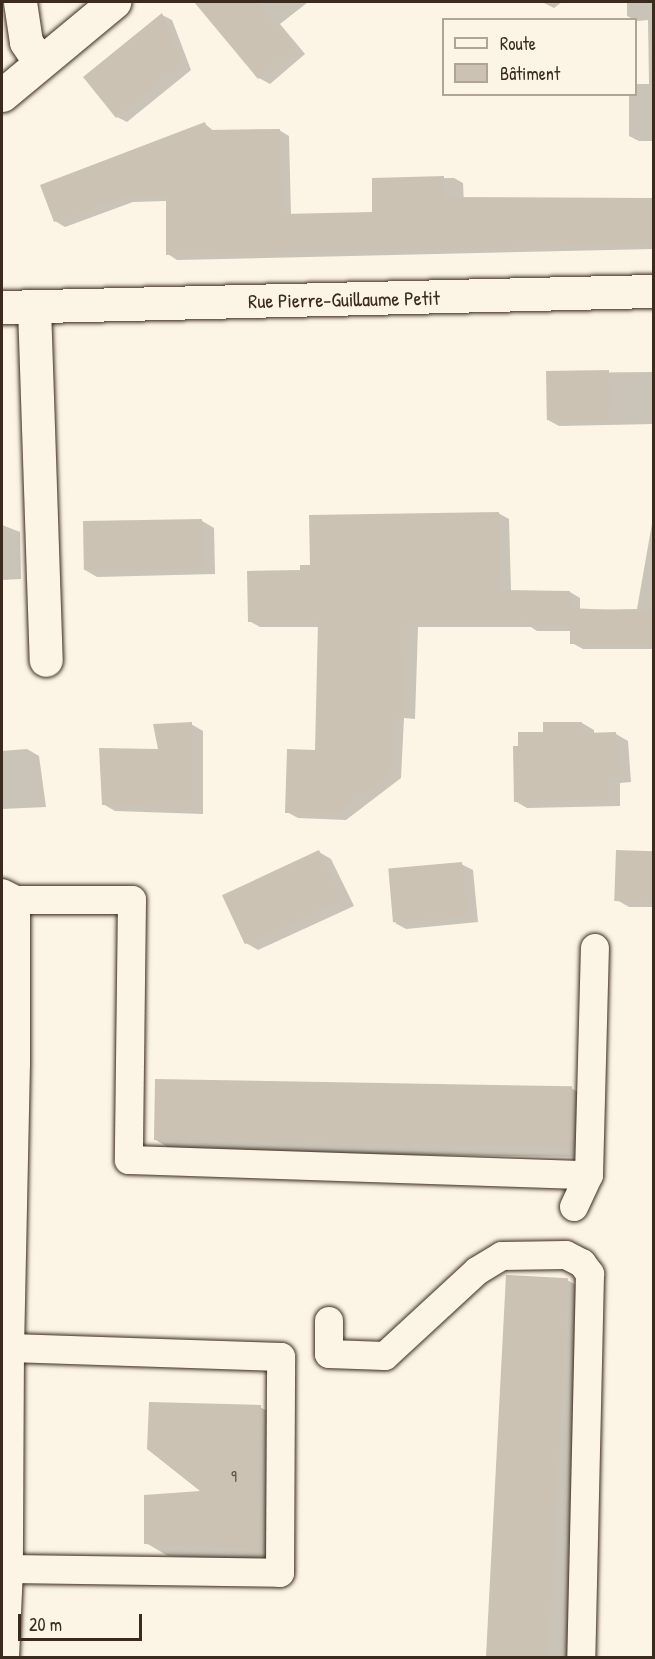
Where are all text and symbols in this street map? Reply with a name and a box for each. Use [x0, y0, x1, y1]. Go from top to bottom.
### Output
legend [442, 18, 637, 96]
text: Route [500, 31, 536, 56]
text: Bâtiment [500, 61, 560, 86]
street label: Rue Pierre-Guillaume Petit [248, 285, 440, 313]
house number: 9 [231, 1466, 237, 1486]
scale bar [21, 1602, 146, 1640]
text: 20 m [29, 1612, 62, 1637]

